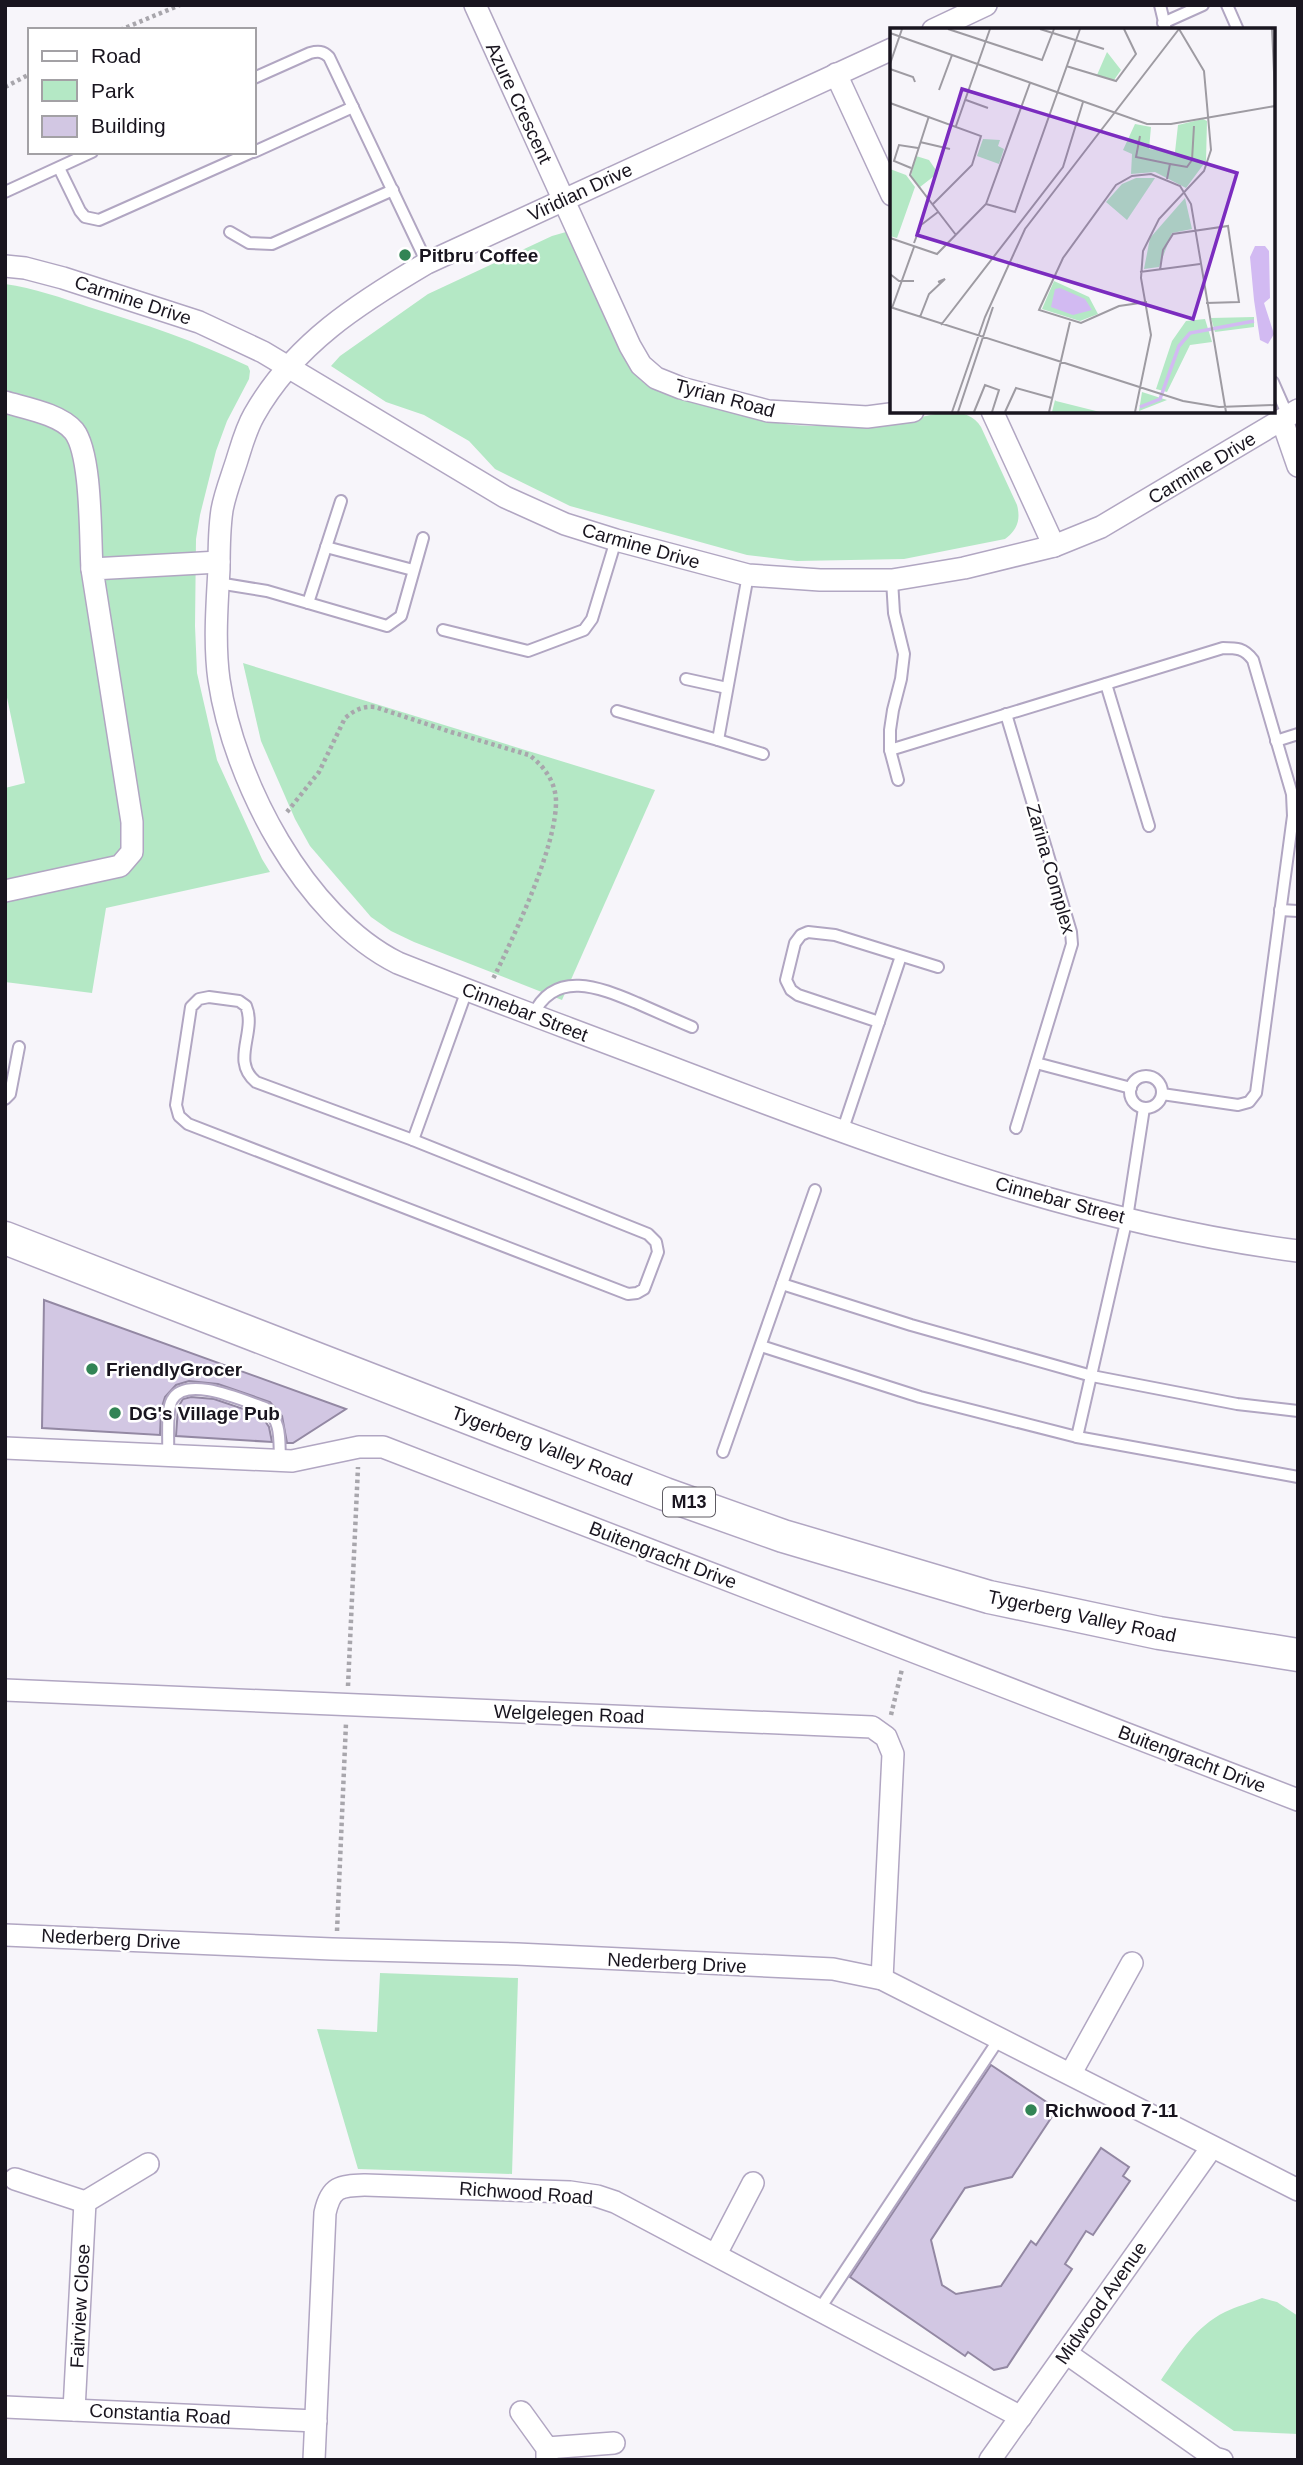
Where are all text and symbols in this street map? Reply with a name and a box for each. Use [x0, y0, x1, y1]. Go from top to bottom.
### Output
legend [28, 28, 256, 154]
inset map [890, 28, 1275, 413]
street label: Azure Crescent [482, 39, 556, 167]
text: Road [91, 44, 141, 67]
text: Park [91, 79, 135, 102]
text: Building [91, 114, 166, 137]
street label: Viridian Drive [525, 159, 635, 225]
place label: Pitbru Coffee [419, 245, 538, 266]
marker: Pitbru Coffee [397, 247, 413, 263]
street label: Carmine Drive [72, 271, 194, 329]
street label: Tyrian Road [673, 375, 777, 421]
street label: Carmine Drive [1145, 428, 1259, 508]
street label: Carmine Drive [580, 519, 702, 573]
street label: Zarina Complex [1022, 802, 1080, 937]
street label: Cinnebar Street [459, 978, 592, 1046]
street label: Cinnebar Street [993, 1173, 1128, 1228]
place label: FriendlyGrocer [106, 1359, 243, 1380]
marker: FriendlyGrocer [84, 1361, 100, 1377]
street label: Tygerberg Valley Road [449, 1402, 635, 1490]
place label: DG's Village Pub [129, 1403, 280, 1424]
marker: DG's Village Pub [107, 1405, 123, 1421]
road number: M13 [663, 1488, 715, 1517]
street label: Buitengracht Drive [586, 1517, 740, 1593]
street label: Tygerberg Valley Road [986, 1586, 1178, 1646]
street label: Welgelegen Road [493, 1701, 645, 1727]
street label: Buitengracht Drive [1115, 1721, 1269, 1797]
street label: Nederberg Drive [41, 1925, 181, 1953]
street label: Nederberg Drive [607, 1949, 747, 1977]
place label: Richwood 7-11 [1045, 2100, 1178, 2121]
marker: Richwood 7-11 [1023, 2102, 1039, 2118]
street label: Richwood Road [458, 2178, 594, 2208]
street label: Midwood Avenue [1051, 2238, 1151, 2368]
street label: Fairview Close [66, 2243, 94, 2369]
street label: Constantia Road [89, 2400, 231, 2428]

